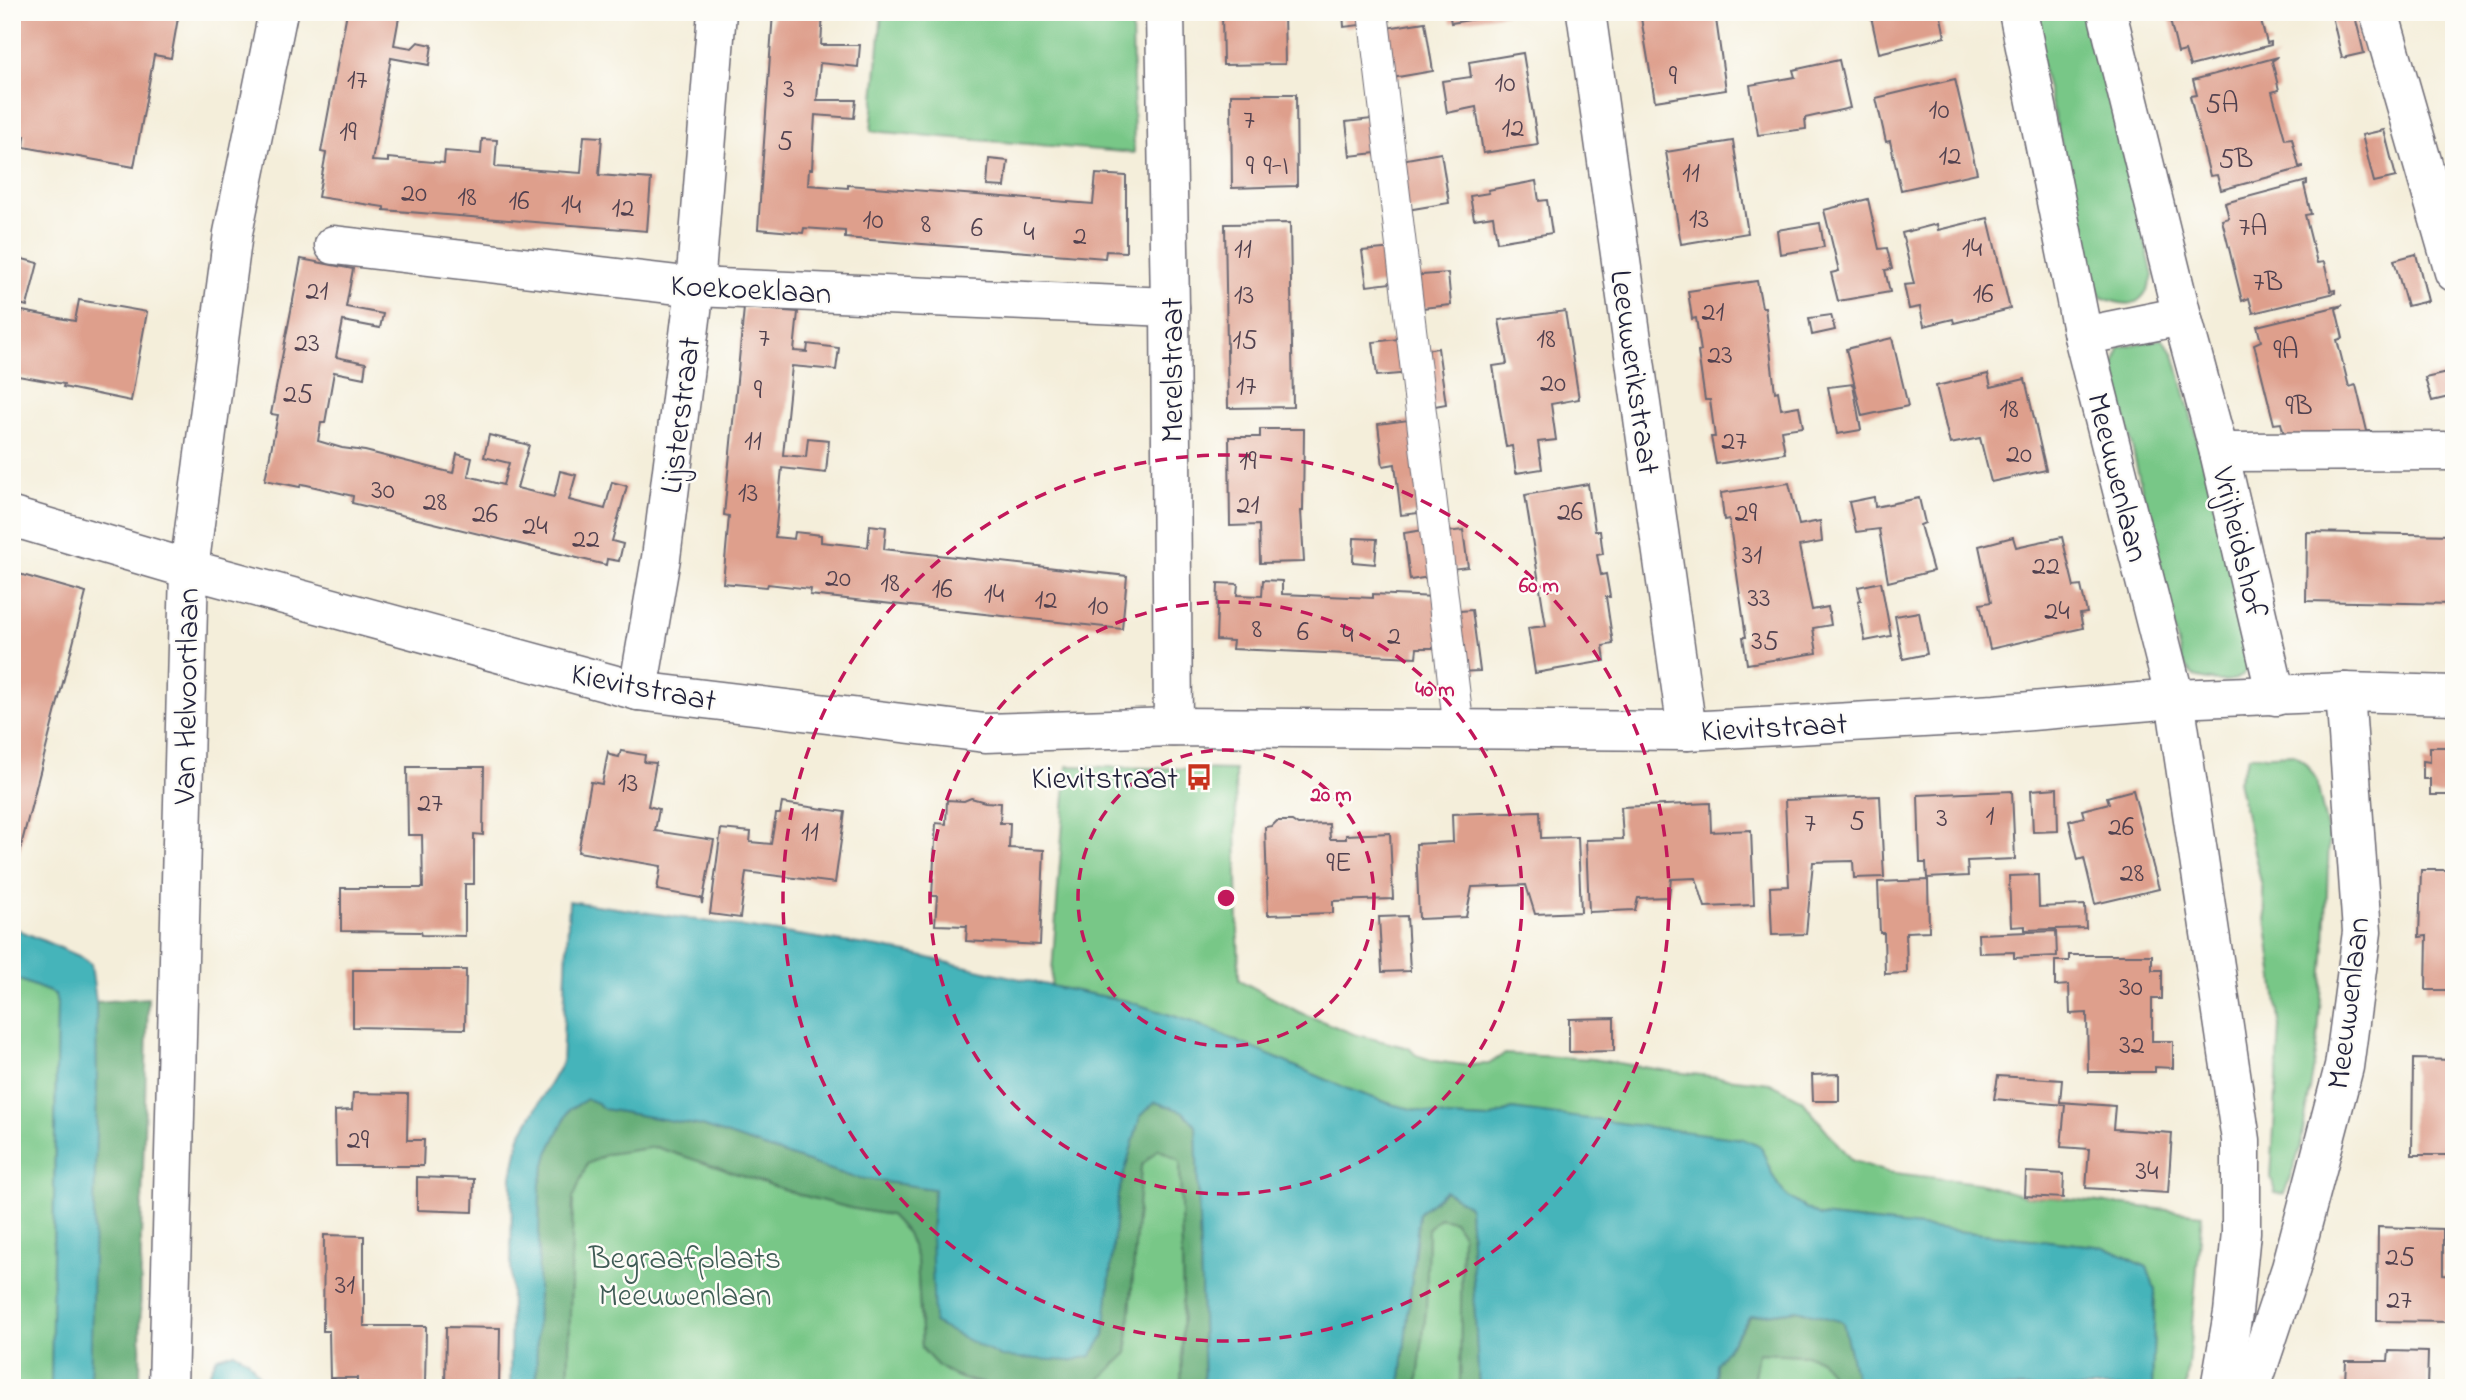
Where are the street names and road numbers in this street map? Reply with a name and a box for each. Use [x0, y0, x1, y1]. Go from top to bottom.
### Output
street label: Koekoeklaan [669, 264, 833, 319]
street label: Leeuwerikstraat [1595, 267, 1670, 478]
street label: Merelstraat [1151, 297, 1198, 443]
street label: Lijsterstraat [650, 334, 715, 496]
street label: Meeuwenlaan [2072, 388, 2159, 568]
street label: Vrijheidshof [2197, 462, 2278, 623]
street label: Van Helvoortlaan [163, 587, 214, 806]
street label: Kievitstraat [567, 652, 720, 727]
street label: Kievitstraat [1700, 702, 1849, 757]
street label: Meeuwenlaan [2317, 915, 2384, 1092]

